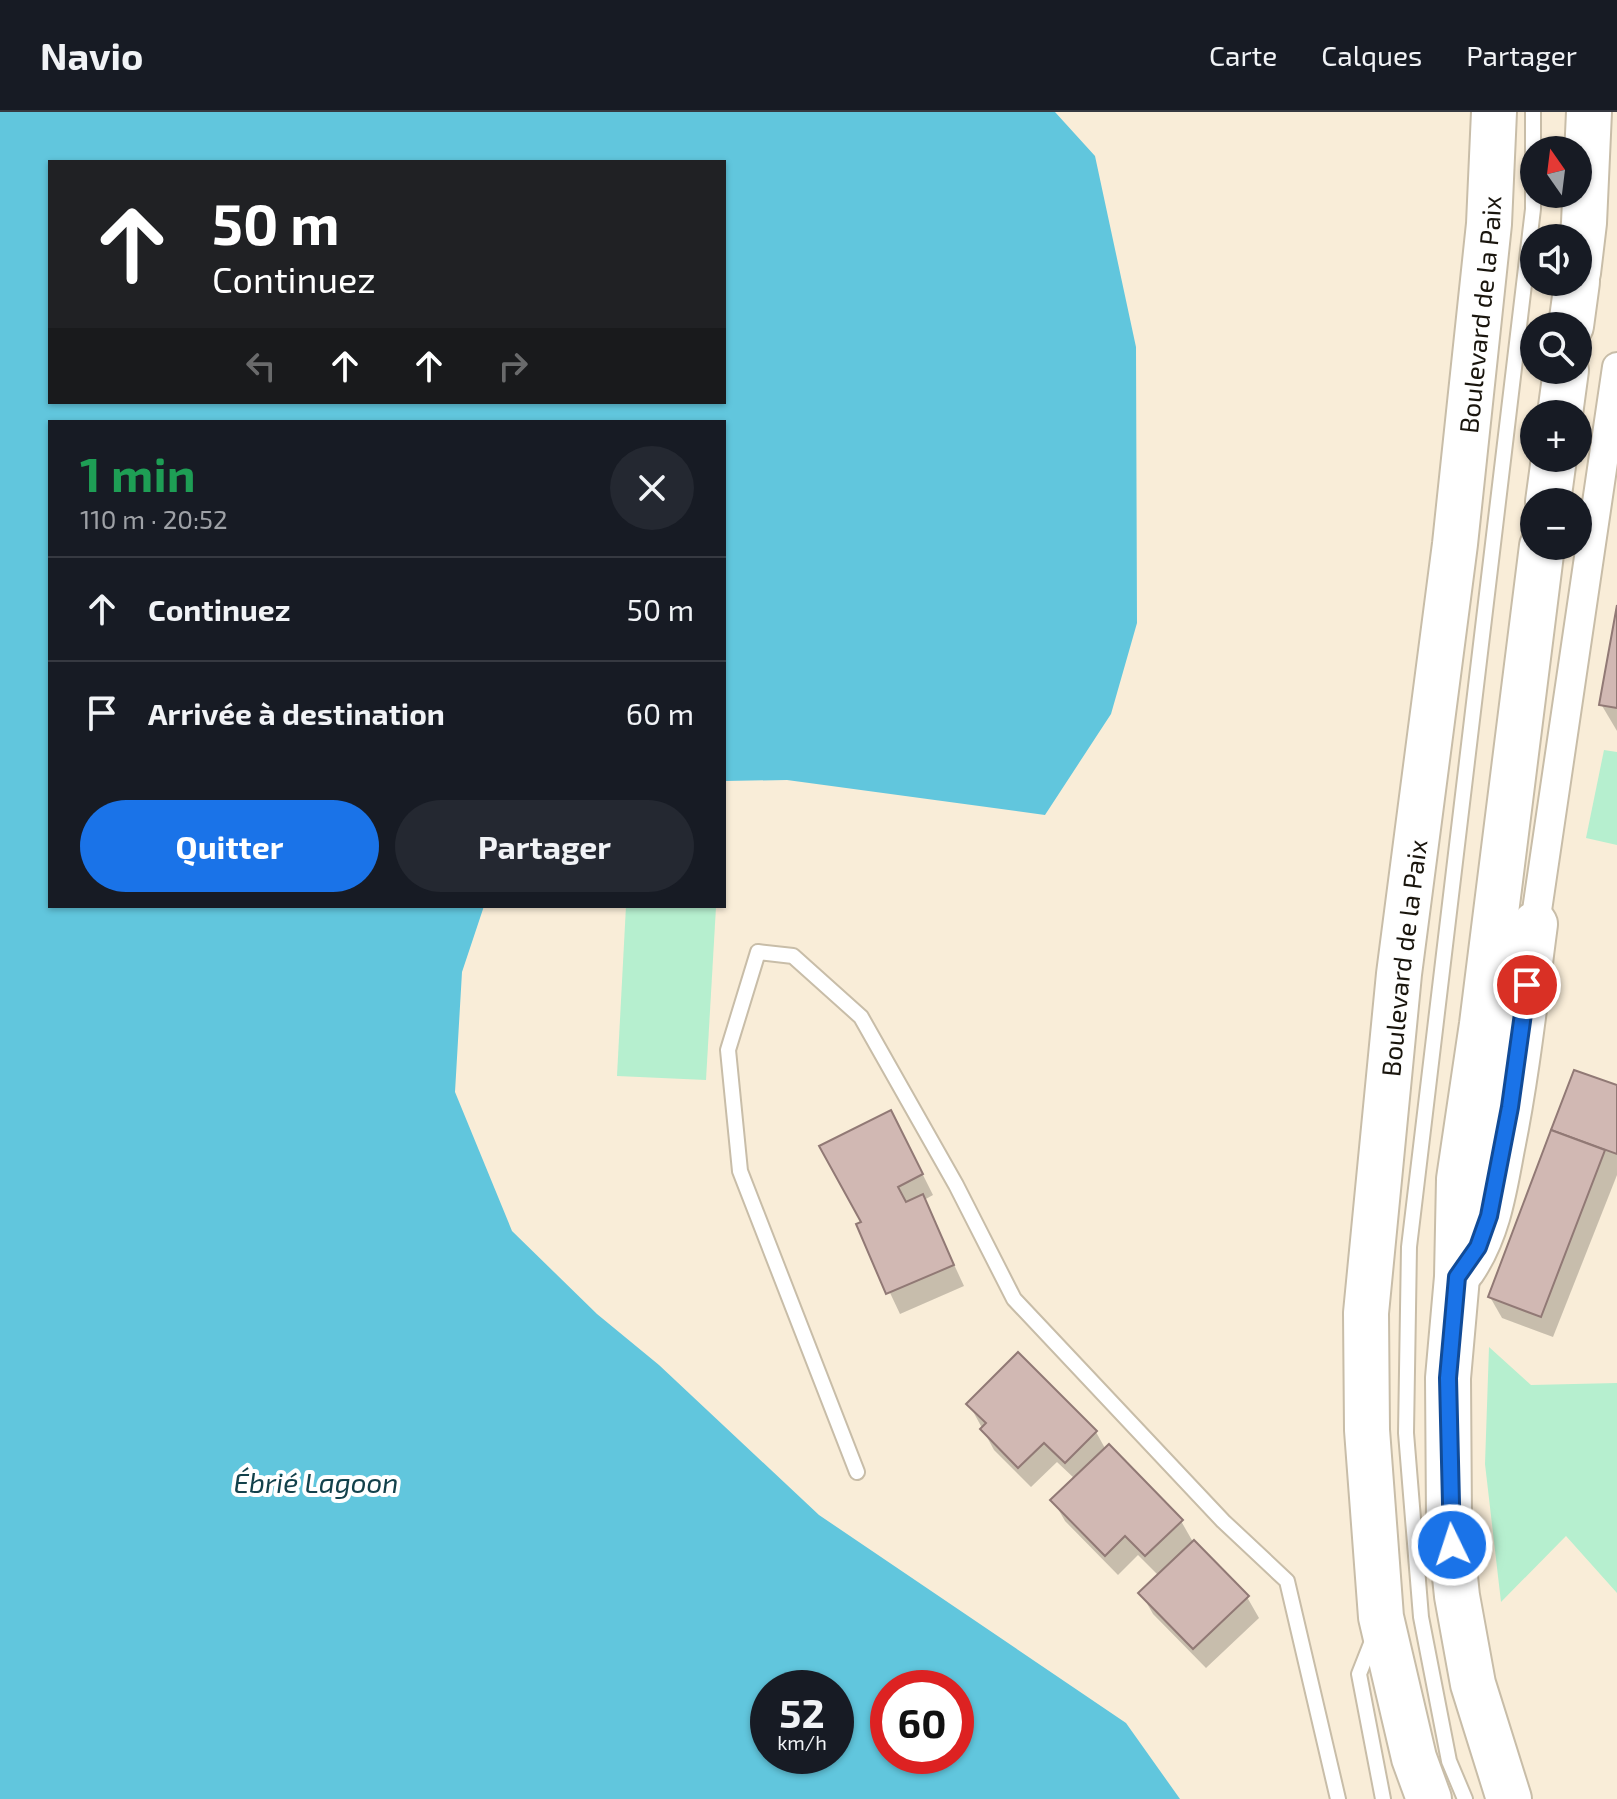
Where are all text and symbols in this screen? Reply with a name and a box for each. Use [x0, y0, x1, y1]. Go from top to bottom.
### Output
text: Navio [40, 32, 143, 78]
text: Carte [1209, 38, 1277, 72]
text: Calques [1321, 38, 1422, 72]
text: Partager [1466, 38, 1577, 72]
north arrow [1520, 136, 1592, 208]
map controls [1520, 136, 1592, 560]
text: 50 m [212, 189, 340, 256]
icon: ahead [80, 192, 184, 296]
street label: Boulevard de la Paix [1451, 195, 1506, 435]
button: sound [1520, 224, 1592, 296]
text: Continuez [212, 257, 376, 300]
button: search [1520, 312, 1592, 384]
icon: left [239, 344, 283, 388]
icon: ahead [323, 344, 367, 388]
icon: ahead [407, 344, 451, 388]
icon: right [491, 344, 535, 388]
button: + [1520, 400, 1592, 472]
text: 1 min [80, 444, 196, 502]
button: close [610, 446, 694, 530]
button: − [1520, 488, 1592, 560]
text: 110 m · 20:52 [80, 503, 228, 534]
icon: ahead [80, 587, 124, 631]
text: Continuez [148, 591, 290, 627]
text: 50 m [627, 591, 694, 627]
icon: arrive [80, 691, 124, 735]
text: Arrivée à destination [148, 695, 445, 731]
text: 60 m [626, 695, 694, 731]
button: Quitter [80, 800, 379, 892]
button: Partager [395, 800, 694, 892]
street label: Boulevard de la Paix [1374, 837, 1432, 1078]
pin [1493, 951, 1561, 1019]
icon: arrive [1505, 963, 1549, 1007]
water label: Ébrié Lagoon [233, 1465, 399, 1499]
position arrow [1410, 1503, 1494, 1587]
speed limit sign: 60 [870, 1670, 974, 1774]
text: 52 [779, 1688, 825, 1736]
text: km/h [777, 1730, 827, 1754]

